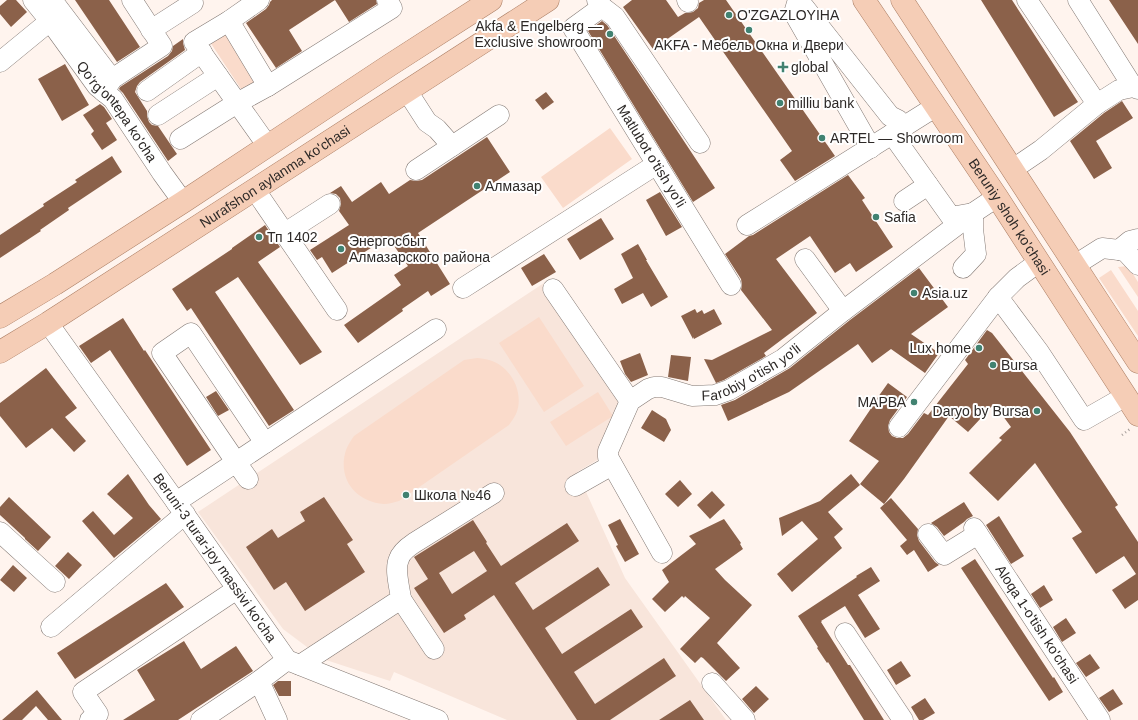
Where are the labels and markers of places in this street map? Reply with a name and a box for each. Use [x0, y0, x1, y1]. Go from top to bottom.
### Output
place label: O'ZGAZLOYIHA [737, 7, 840, 23]
marker: O'ZGAZLOYIHA [724, 10, 734, 20]
place label: Akfa & Engelberg — Exclusive showroom [474, 18, 602, 50]
marker: AKFA - Мебель Окна и Двери [744, 25, 754, 35]
marker: Akfa & Engelberg — Exclusive showroom [605, 29, 615, 39]
place label: AKFA - Мебель Окна и Двери [654, 37, 844, 53]
place label: global [791, 59, 828, 75]
marker: global [778, 62, 788, 72]
place label: milliu bank [788, 95, 855, 111]
marker: milliu bank [775, 98, 785, 108]
place label: ARTEL — Showroom [830, 130, 963, 146]
marker: ARTEL — Showroom [817, 133, 827, 143]
place label: Алмазар [485, 178, 542, 194]
marker: Алмазар [472, 181, 482, 191]
place label: Safia [884, 209, 916, 225]
marker: Safia [871, 212, 881, 222]
place label: Тп 1402 [267, 229, 318, 245]
marker: Тп 1402 [254, 232, 264, 242]
place label: Энергосбыт Алмазарского района [349, 233, 490, 265]
marker: Энергосбыт Алмазарского района [336, 244, 346, 254]
place label: Asia.uz [922, 285, 968, 301]
marker: Asia.uz [909, 288, 919, 298]
place label: Lux home [910, 340, 971, 356]
marker: Lux home [974, 343, 984, 353]
place label: Bursa [1001, 357, 1038, 373]
marker: Bursa [988, 360, 998, 370]
place label: МАРВА [857, 394, 907, 410]
marker: МАРВА [909, 397, 919, 407]
place label: Daryo by Bursa [933, 403, 1029, 419]
marker: Daryo by Bursa [1032, 406, 1042, 416]
place label: Школа №46 [414, 487, 491, 503]
marker: Школа №46 [401, 490, 411, 500]

